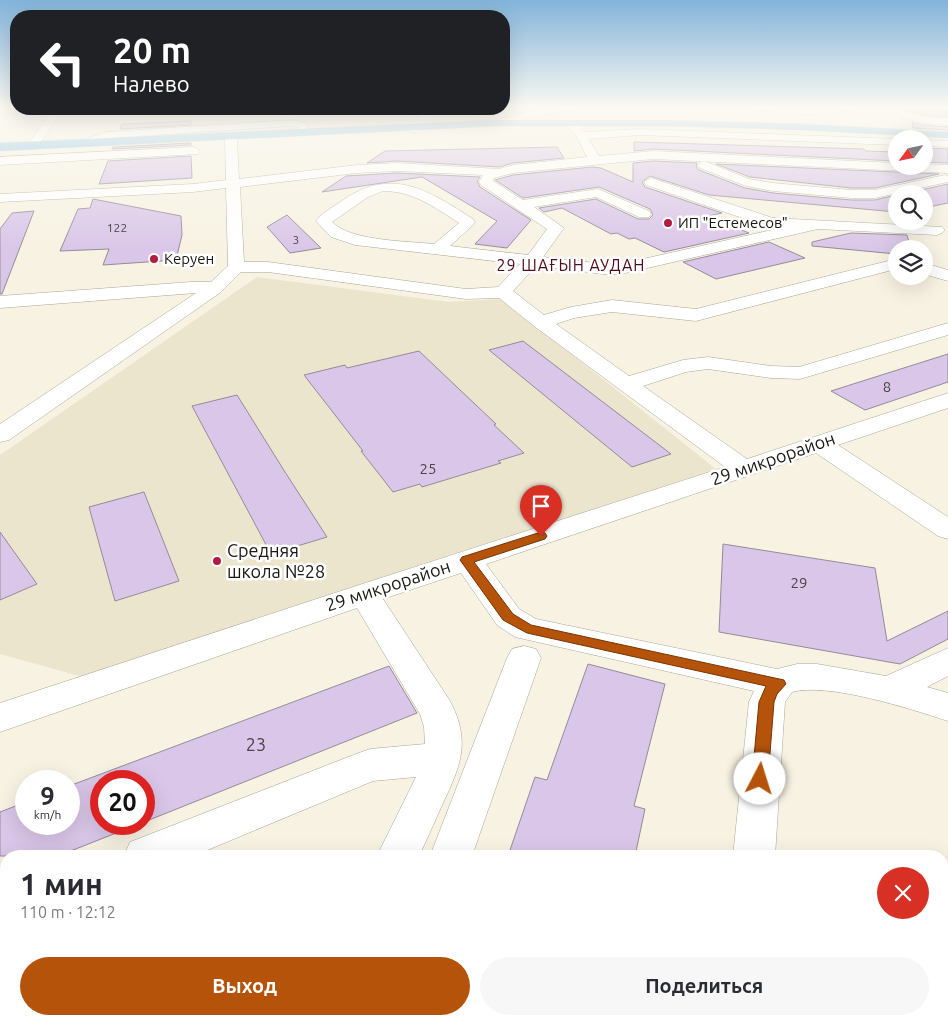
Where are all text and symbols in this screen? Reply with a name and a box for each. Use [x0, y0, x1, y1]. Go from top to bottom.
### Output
icon: left [30, 30, 95, 95]
text: 20 m [113, 30, 191, 70]
text: Налево [113, 71, 190, 96]
north arrow [888, 130, 932, 175]
map controls [888, 130, 933, 285]
button: search [888, 185, 933, 230]
place label: ИП "Естемесов" [678, 214, 788, 231]
marker: ИП "Естемесов" [662, 217, 674, 229]
house number: 122 [107, 221, 127, 234]
house number: 3 [293, 233, 299, 246]
button: layers [888, 240, 933, 285]
place label: Керуен [164, 250, 214, 267]
marker: Керуен [148, 253, 160, 265]
district label: 29 ШАҒЫН АУДАН [497, 256, 645, 274]
house number: 8 [883, 378, 891, 395]
street label: 29 микрорайон [708, 427, 837, 489]
house number: 25 [420, 460, 436, 477]
pin [520, 485, 562, 536]
icon: arrive [527, 492, 555, 520]
place label: Средняя школа №28 [227, 540, 325, 581]
marker: Средняя школа №28 [211, 555, 223, 567]
street label: 29 микрорайон [323, 555, 453, 615]
house number: 29 [791, 574, 807, 591]
house number: 23 [246, 734, 266, 754]
position arrow [733, 752, 785, 804]
speed limit sign: 20 [90, 770, 155, 835]
text: 9 [40, 782, 55, 810]
text: km/h [34, 808, 61, 821]
text: 1 мин [20, 867, 103, 901]
button: close [877, 867, 929, 919]
text: 110 m · 12:12 [20, 903, 116, 921]
button: Выход [20, 957, 470, 1015]
button: Поделиться [480, 957, 929, 1015]

